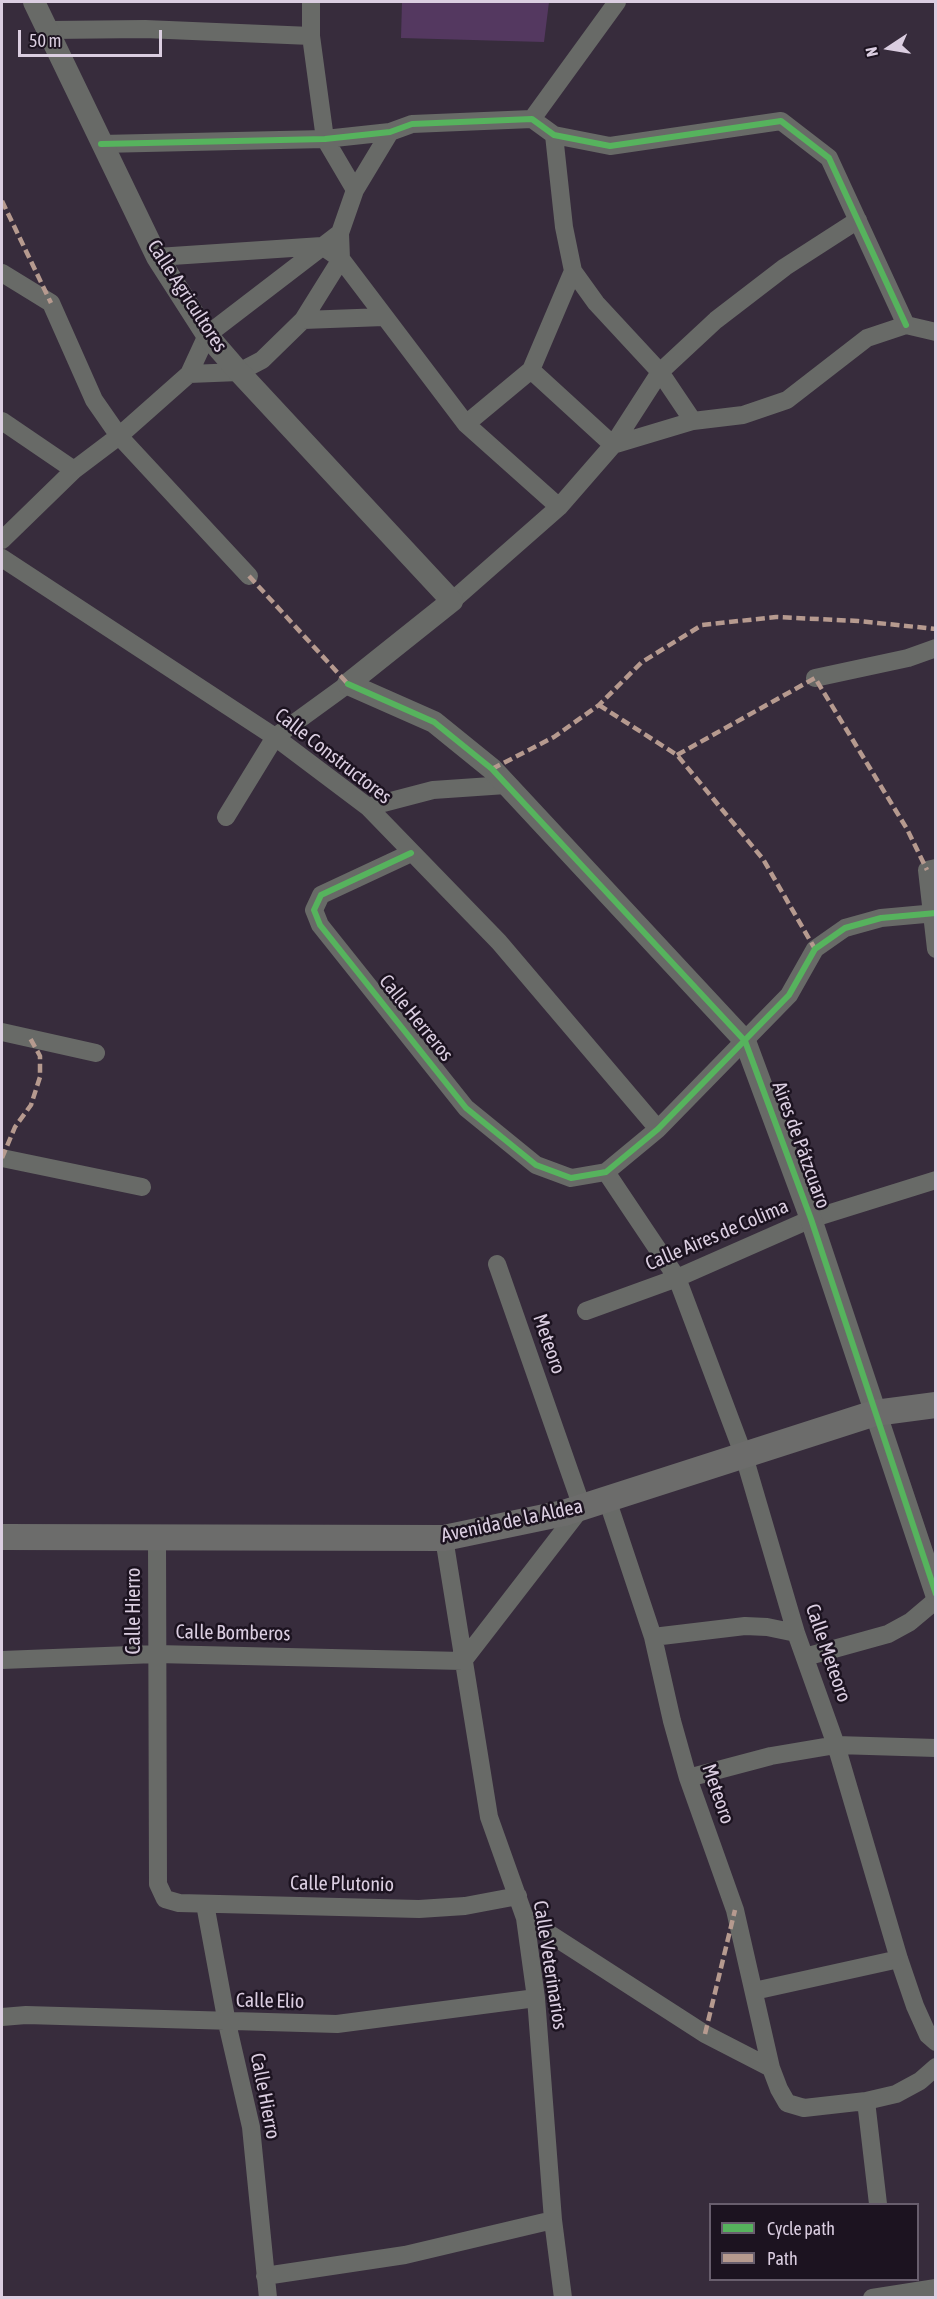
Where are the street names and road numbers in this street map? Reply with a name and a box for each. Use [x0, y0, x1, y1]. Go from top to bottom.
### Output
street label: Calle Agricultores [142, 235, 232, 357]
street label: Calle Constructores [270, 703, 396, 809]
street label: Calle Herreros [374, 970, 458, 1066]
street label: Aires de Pátzcuaro [767, 1078, 835, 1212]
street label: Calle Aires de Colima [642, 1194, 792, 1276]
street label: Meteoro [528, 1311, 570, 1377]
street label: Avenida de la Aldea [439, 1494, 585, 1548]
street label: Calle Hierro [122, 1567, 146, 1655]
street label: Calle Meteoro [800, 1601, 856, 1705]
street label: Calle Bomberos [175, 1620, 291, 1646]
street label: Meteoro [697, 1761, 739, 1827]
street label: Calle Plutonio [290, 1871, 394, 1897]
street label: Calle Veterinarios [528, 1899, 572, 2031]
street label: Calle Elio [236, 1988, 304, 2014]
street label: Calle Hierro [245, 2051, 285, 2141]

